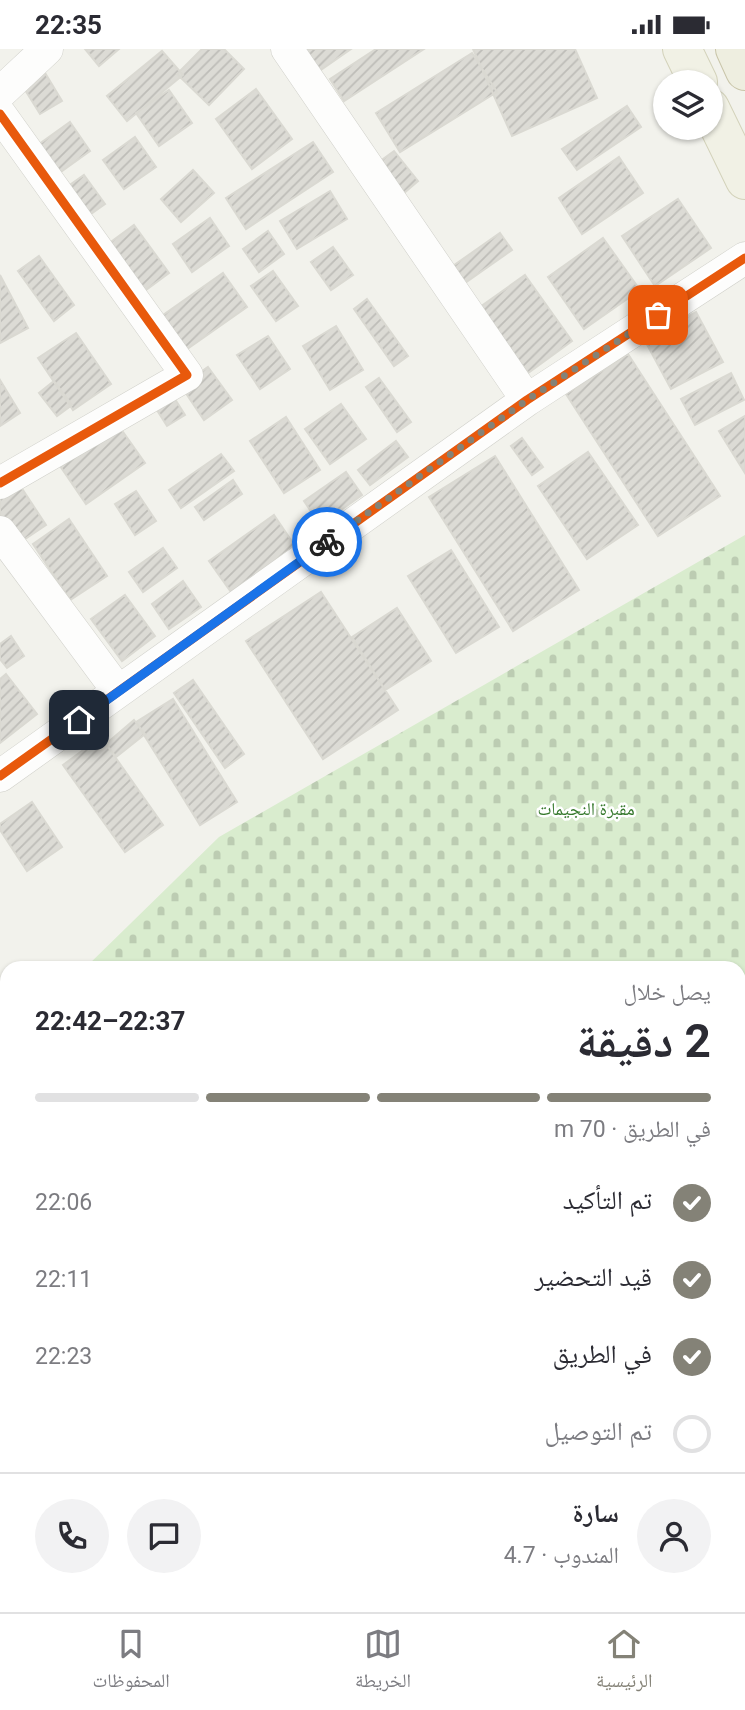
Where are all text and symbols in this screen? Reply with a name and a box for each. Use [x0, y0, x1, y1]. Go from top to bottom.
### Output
text: 22:35 [35, 10, 102, 40]
map controls [653, 70, 723, 140]
button: layers [653, 70, 723, 140]
pin [628, 285, 688, 345]
icon: bag [639, 296, 677, 334]
courier [292, 507, 362, 577]
icon: bike [308, 523, 346, 561]
pin [49, 690, 109, 750]
icon: home [60, 701, 98, 739]
park label: مقبرة النجيمات [537, 798, 635, 820]
text: يصل خلال [624, 979, 711, 1006]
text: 22:37–22:42 [35, 1006, 185, 1036]
text: 2 دقيقة [577, 1014, 711, 1068]
text: في الطريق · 70 m [554, 1116, 711, 1143]
icon: check [673, 1184, 711, 1222]
text: تم التأكيد [563, 1185, 652, 1215]
text: 22:06 [35, 1189, 92, 1216]
icon: check [673, 1261, 711, 1299]
text: قيد التحضير [534, 1262, 652, 1292]
text: 22:11 [35, 1266, 92, 1293]
icon: check [673, 1338, 711, 1376]
text: في الطريق [553, 1339, 652, 1369]
text: 22:23 [35, 1343, 92, 1370]
text: تم التوصيل [545, 1416, 652, 1446]
text: سارة [572, 1498, 619, 1528]
button: phone [35, 1499, 109, 1573]
button: chat [127, 1499, 201, 1573]
button: person [637, 1499, 711, 1573]
text: المندوب · 4.7 [504, 1542, 619, 1569]
tab: المحفوظات [93, 1625, 170, 1699]
tab: الخريطة [355, 1625, 411, 1699]
tab: الرئيسية [596, 1625, 652, 1699]

